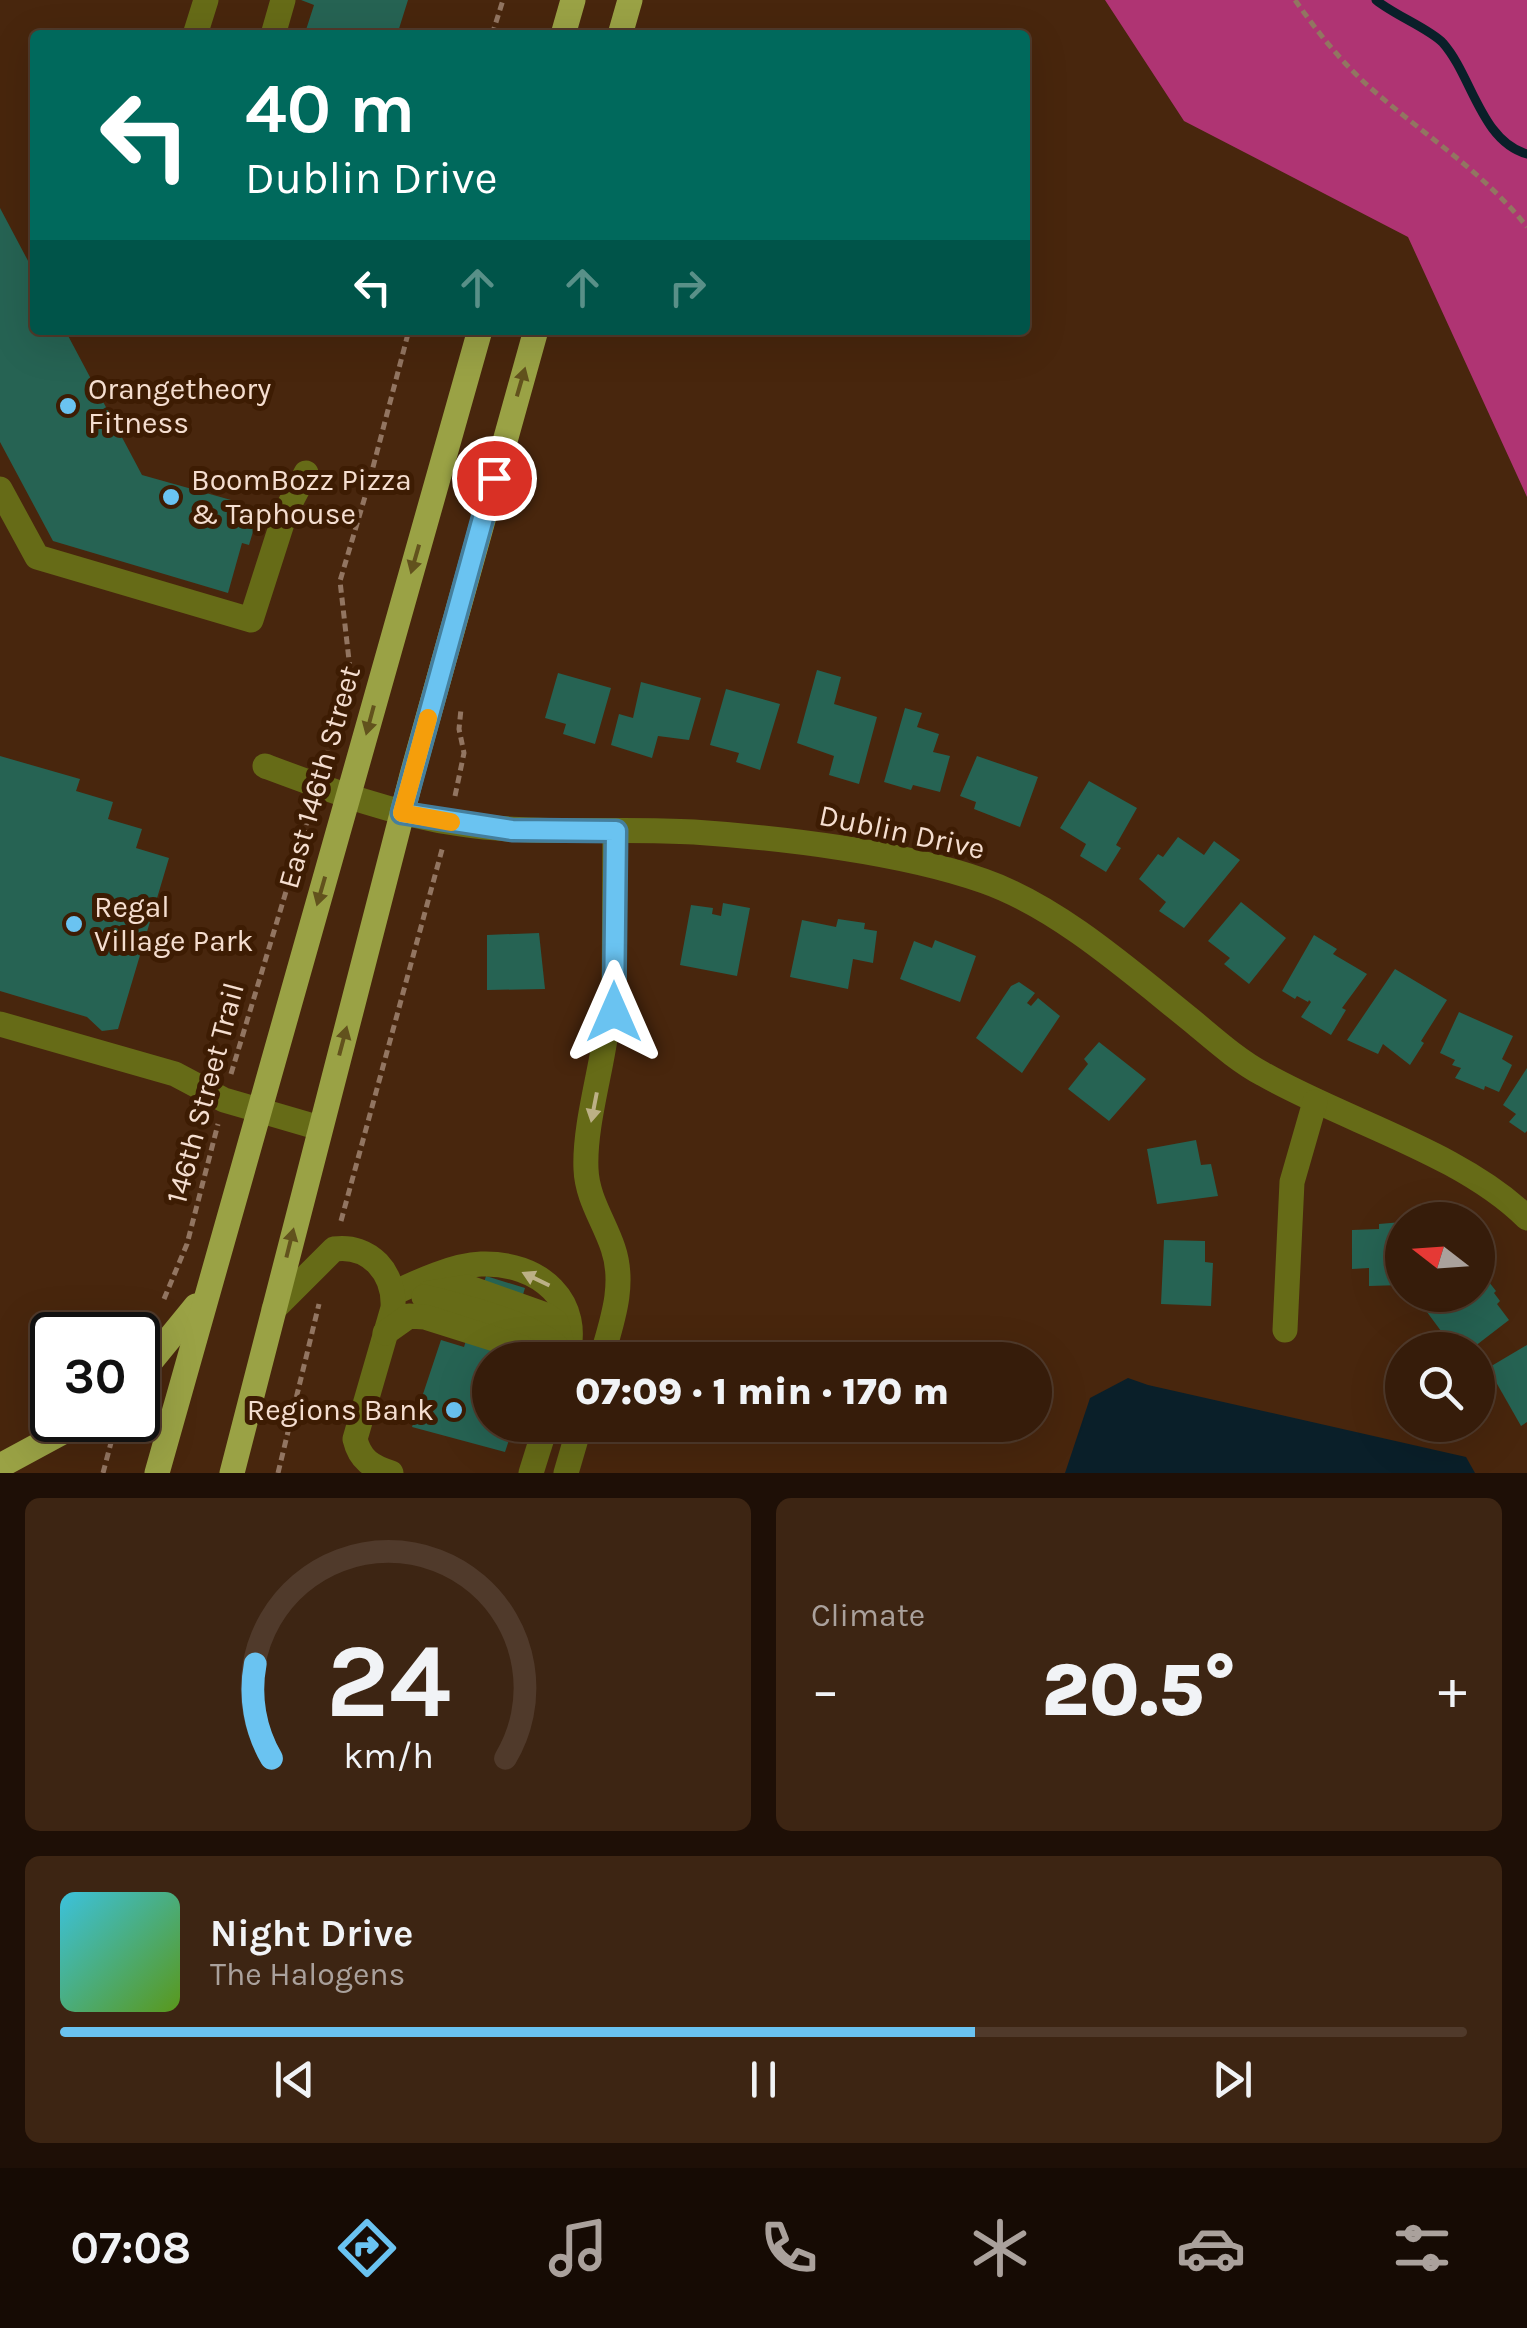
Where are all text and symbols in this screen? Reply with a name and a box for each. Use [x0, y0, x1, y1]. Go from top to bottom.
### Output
text: 40 m [245, 68, 415, 150]
icon: left [80, 70, 210, 200]
text: Dublin Drive [245, 152, 498, 204]
icon: left [345, 260, 400, 315]
icon: ahead [450, 260, 505, 315]
icon: ahead [555, 260, 610, 315]
icon: right [660, 260, 715, 315]
one-way arrow [514, 366, 529, 396]
place label: Orangetheory Fitness [88, 371, 271, 441]
marker: Orangetheory Fitness [57, 395, 79, 417]
pin [452, 436, 537, 521]
icon: arrive [467, 451, 522, 506]
place label: BoomBozz Pizza & Taphouse [191, 462, 412, 532]
marker: BoomBozz Pizza & Taphouse [160, 486, 182, 508]
one-way arrow [407, 544, 422, 574]
street label: East 146th Street [270, 661, 368, 893]
one-way arrow [361, 705, 377, 736]
street label: Dublin Drive [816, 797, 988, 867]
one-way arrow [312, 876, 328, 907]
place label: Regal Village Park [94, 889, 253, 959]
marker: Regal Village Park [63, 913, 85, 935]
position arrow [562, 960, 666, 1064]
street label: 146th Street Trail [158, 979, 252, 1207]
one-way arrow [335, 1025, 351, 1056]
one-way arrow [586, 1092, 602, 1123]
north arrow [1385, 1202, 1495, 1312]
map controls [1385, 1202, 1495, 1442]
one-way arrow [283, 1227, 299, 1258]
one-way arrow [521, 1271, 550, 1288]
speed limit sign: 30 [30, 1312, 160, 1442]
button: search [1385, 1332, 1495, 1442]
text: 07:09 · 1 min · 170 m [575, 1369, 949, 1414]
place label: Regions Bank [247, 1392, 434, 1428]
marker: Regions Bank [443, 1399, 465, 1421]
text: Climate [811, 1597, 925, 1634]
text: 24 [326, 1621, 450, 1742]
text: 20.5° [1042, 1646, 1236, 1734]
text: − [811, 1658, 840, 1722]
text: + [1438, 1658, 1467, 1722]
text: km/h [343, 1735, 433, 1777]
text: Night Drive [210, 1911, 413, 1956]
text: The Halogens [210, 1956, 405, 1993]
icon: previous [267, 2052, 322, 2107]
icon: pause [736, 2052, 791, 2107]
icon: next [1205, 2052, 1260, 2107]
icon: directions [332, 2213, 402, 2283]
icon: music [543, 2213, 613, 2283]
icon: phone [754, 2213, 824, 2283]
icon: climate [965, 2213, 1035, 2283]
icon: car [1176, 2213, 1246, 2283]
icon: filters [1387, 2213, 1457, 2283]
text: 07:08 [70, 2222, 191, 2274]

